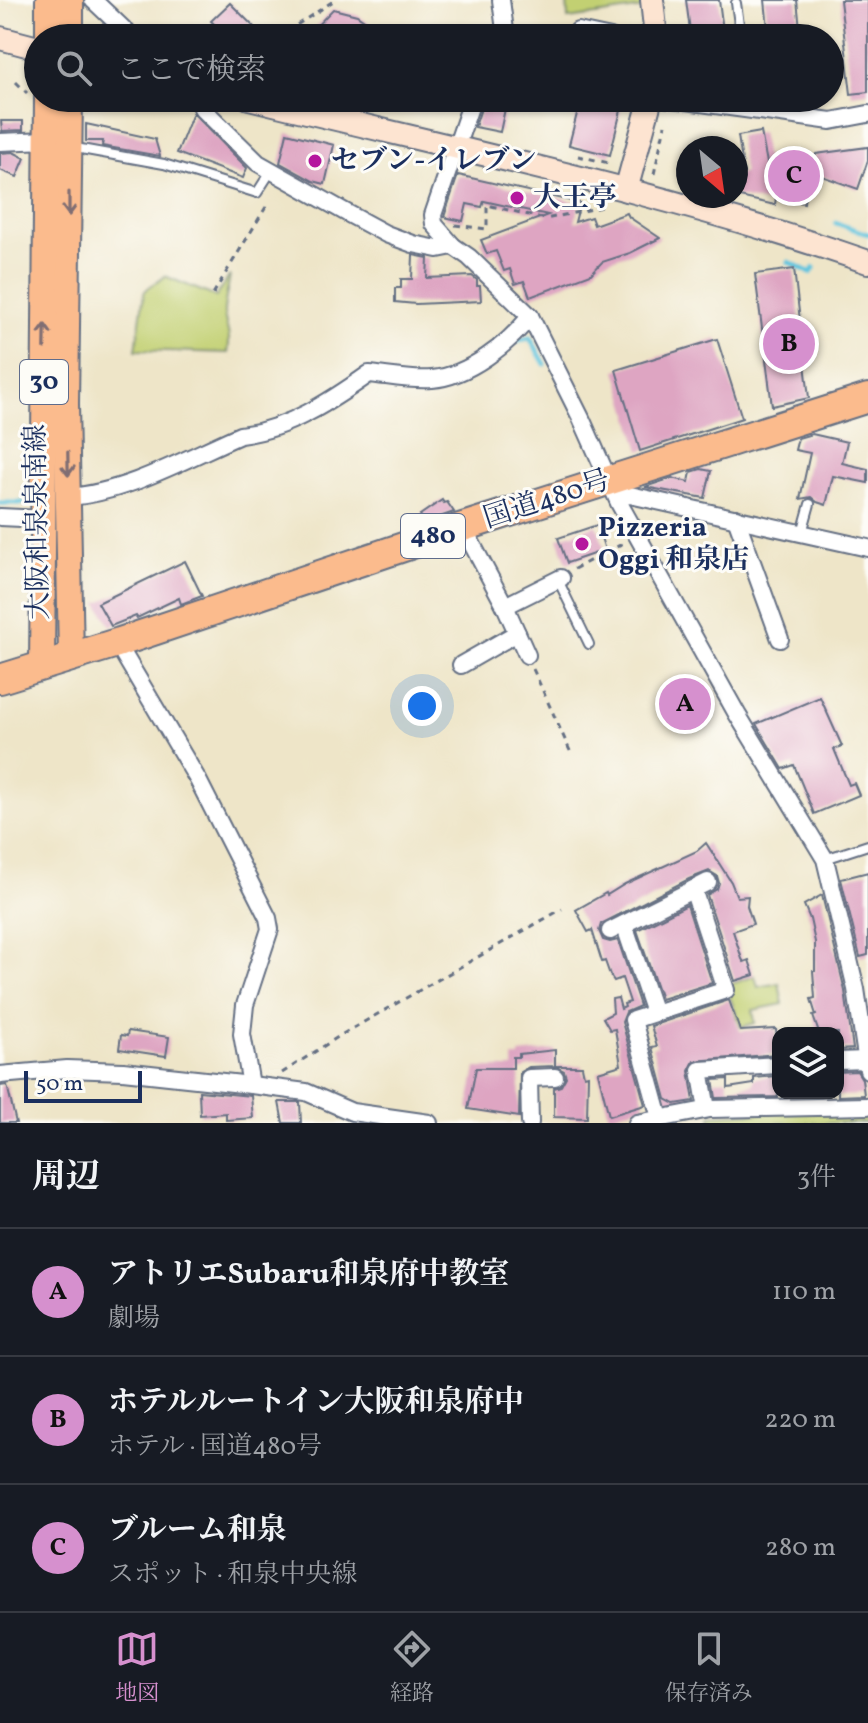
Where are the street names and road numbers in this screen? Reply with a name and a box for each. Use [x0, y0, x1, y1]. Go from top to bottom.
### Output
road number: 30 [20, 360, 68, 404]
street label: 大阪和泉泉南線 [17, 424, 59, 620]
street label: 国道480号 [479, 461, 615, 539]
road number: 480 [401, 514, 465, 558]

